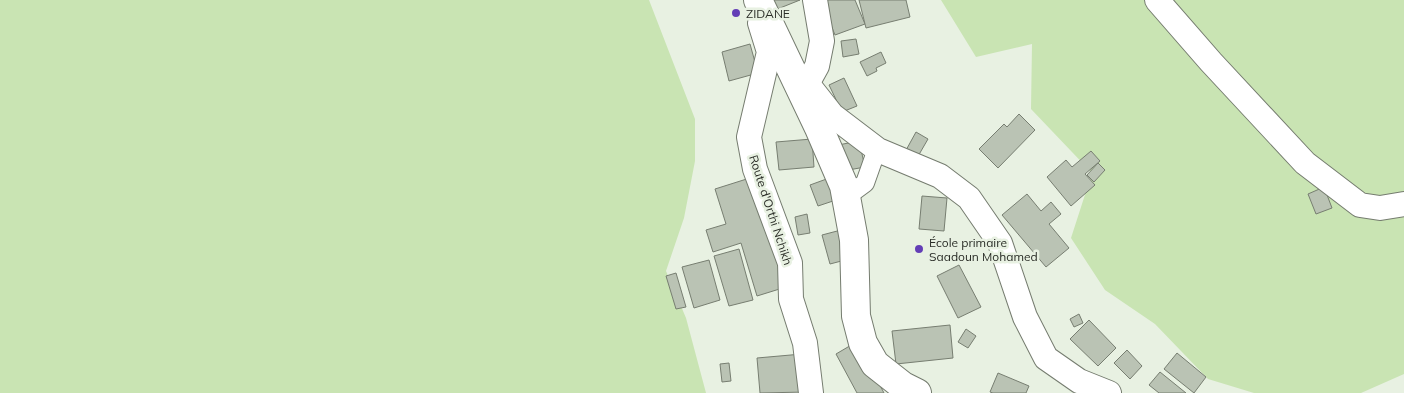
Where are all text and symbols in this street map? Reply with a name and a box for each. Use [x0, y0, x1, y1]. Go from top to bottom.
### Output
place label: ZIDANE [746, 6, 790, 21]
marker: ZIDANE [730, 7, 742, 19]
street label: Route d'Orthi Nchikh [746, 153, 796, 267]
place label: École primaire Saadoun Mohamed [929, 235, 1038, 264]
marker: École primaire Saadoun Mohamed [913, 243, 925, 255]

